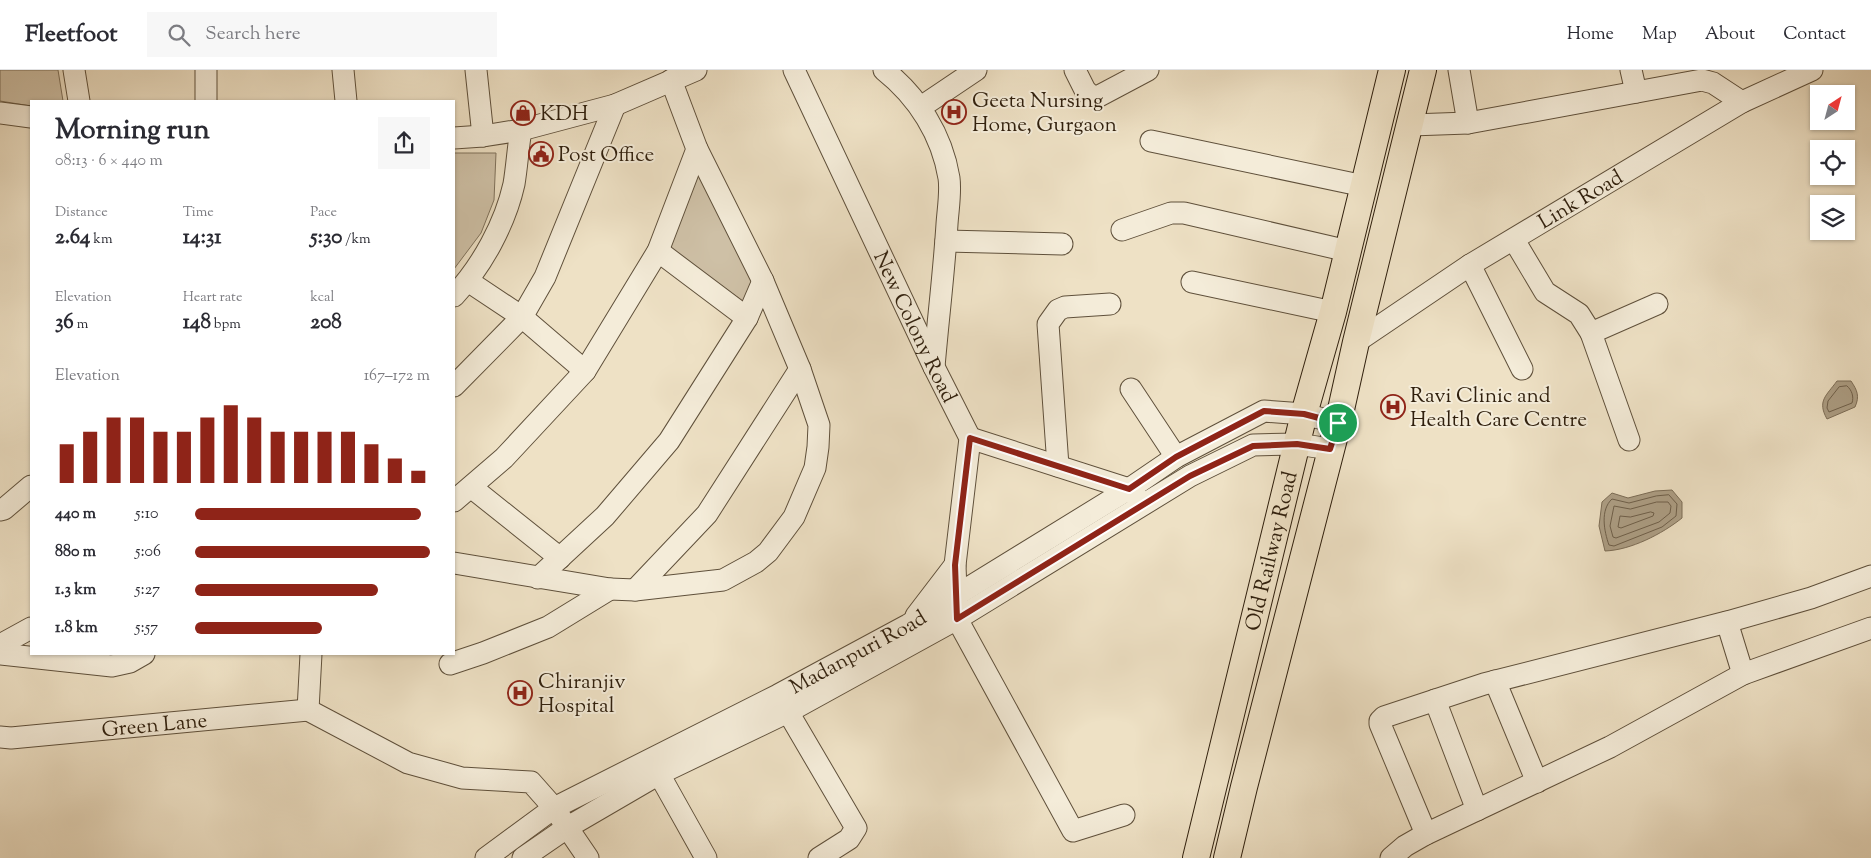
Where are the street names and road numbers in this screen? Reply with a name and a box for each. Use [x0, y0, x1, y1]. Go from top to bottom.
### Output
street label: Link Road [1533, 164, 1629, 238]
street label: New Colony Road [865, 247, 963, 409]
street label: Old Railway Road [1239, 468, 1307, 634]
street label: Madanpuri Road [785, 604, 933, 703]
street label: Green Lane [100, 707, 209, 746]

